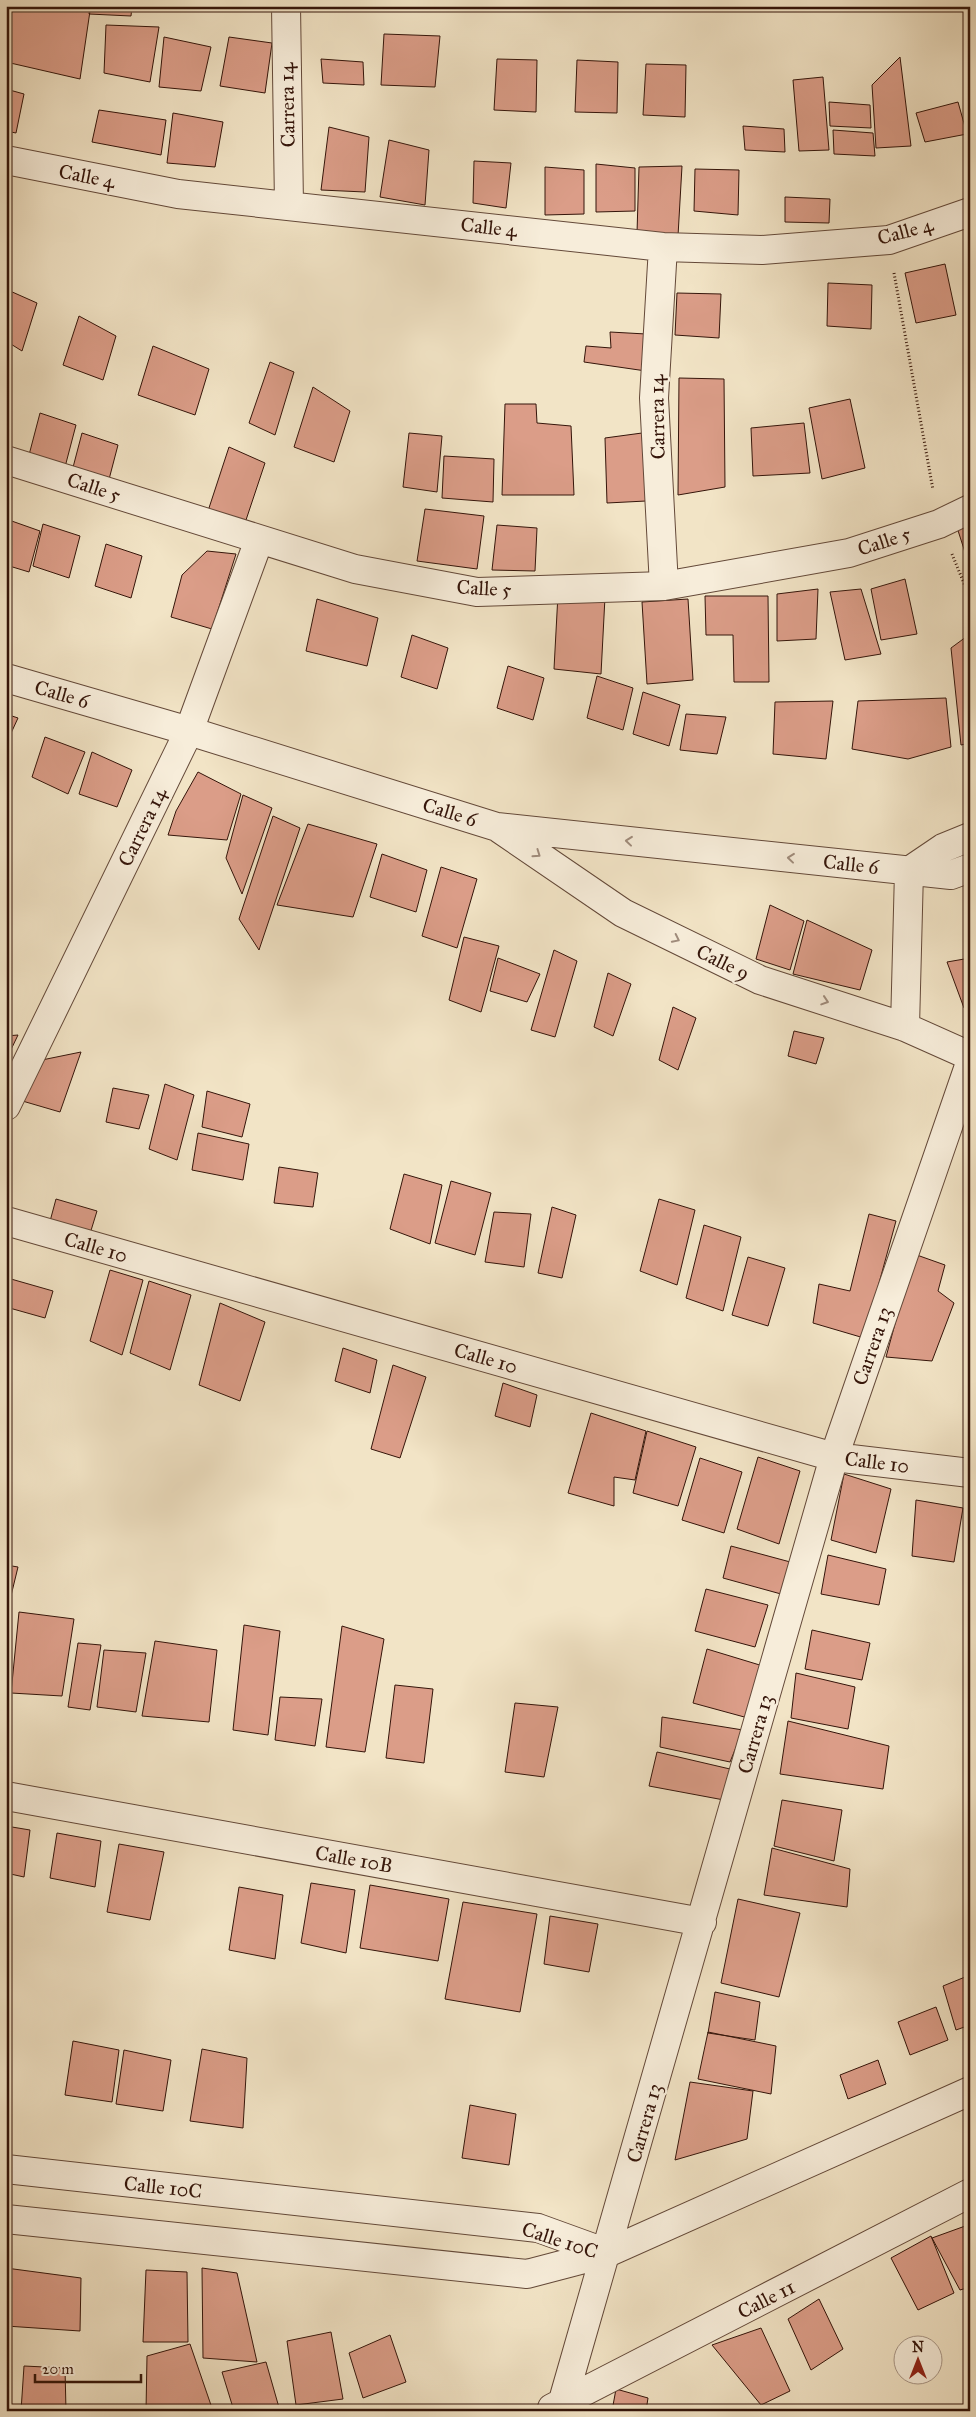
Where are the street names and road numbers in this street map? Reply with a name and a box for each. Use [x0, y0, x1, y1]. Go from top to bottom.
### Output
street label: Carrera 14 [274, 62, 300, 147]
street label: Calle 4 [57, 159, 118, 193]
street label: Calle 4 [460, 212, 519, 242]
street label: Calle 4 [875, 212, 936, 250]
street label: Carrera 14 [644, 374, 670, 459]
street label: Calle 5 [64, 467, 124, 507]
street label: Calle 5 [854, 521, 914, 561]
street label: Calle 5 [456, 575, 512, 601]
street label: Calle 6 [32, 675, 93, 713]
street label: Carrera 14 [113, 783, 172, 870]
street label: Calle 6 [420, 792, 481, 832]
street label: Calle 6 [822, 849, 881, 879]
street label: Calle 9 [692, 939, 754, 985]
street label: Calle 10 [61, 1227, 131, 1267]
street label: Carrera 13 [847, 1304, 897, 1388]
street label: Calle 10 [451, 1338, 521, 1378]
street label: Calle 10 [843, 1446, 911, 1478]
street label: Carrera 13 [732, 1692, 778, 1776]
street label: Calle 10B [313, 1840, 395, 1878]
street label: Carrera 13 [621, 2081, 667, 2165]
street label: Calle 10C [123, 2171, 203, 2203]
street label: Calle 10C [519, 2216, 601, 2264]
street label: Calle 11 [733, 2274, 799, 2324]

